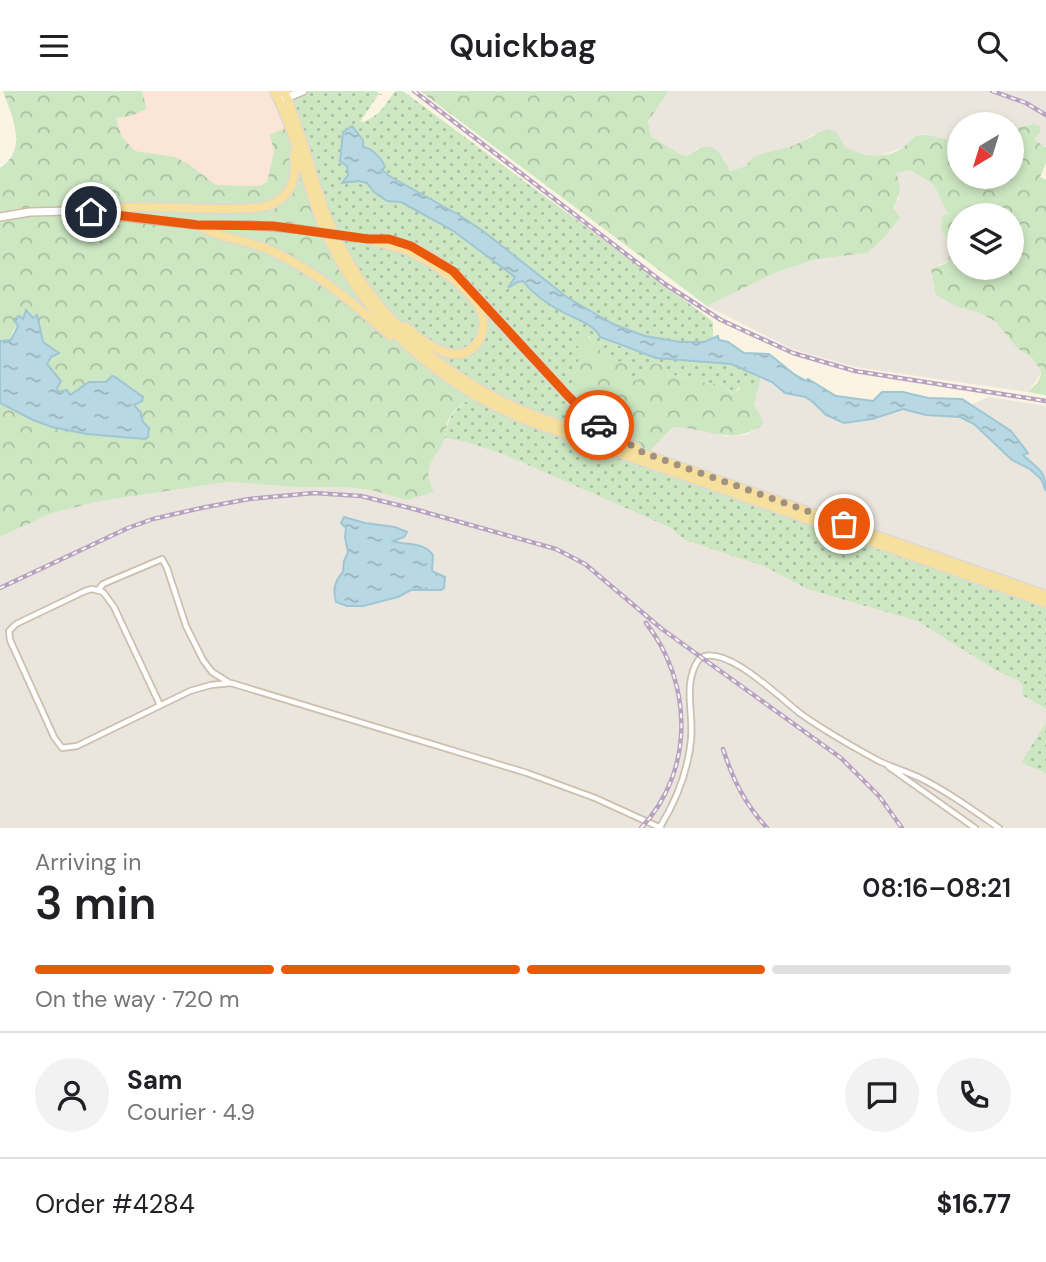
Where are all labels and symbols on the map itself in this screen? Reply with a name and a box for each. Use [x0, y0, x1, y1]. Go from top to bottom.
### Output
north arrow [947, 112, 1024, 189]
pin [61, 182, 121, 242]
courier [564, 390, 634, 460]
pin [814, 494, 874, 554]

